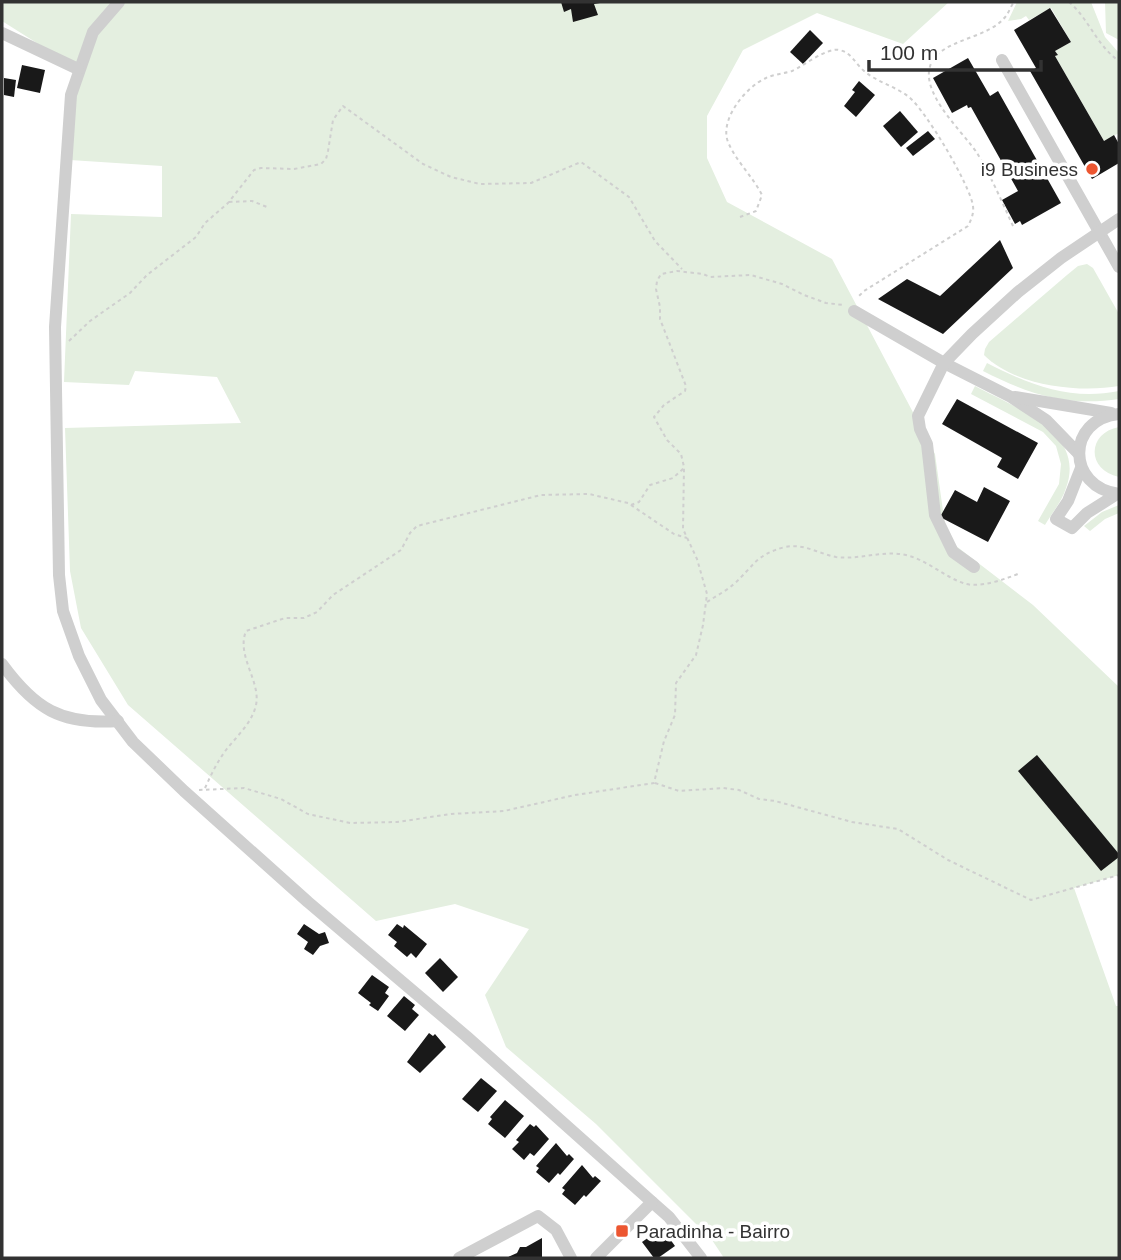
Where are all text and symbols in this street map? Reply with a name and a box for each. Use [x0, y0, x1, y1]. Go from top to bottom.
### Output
scale bar [869, 28, 1040, 72]
text: 100 m [880, 41, 938, 64]
place label: i9 Business [981, 159, 1078, 180]
marker: i9 Business [1084, 161, 1100, 177]
place label: Paradinha - Bairro [636, 1221, 790, 1242]
marker: Paradinha - Bairro [614, 1223, 630, 1239]

